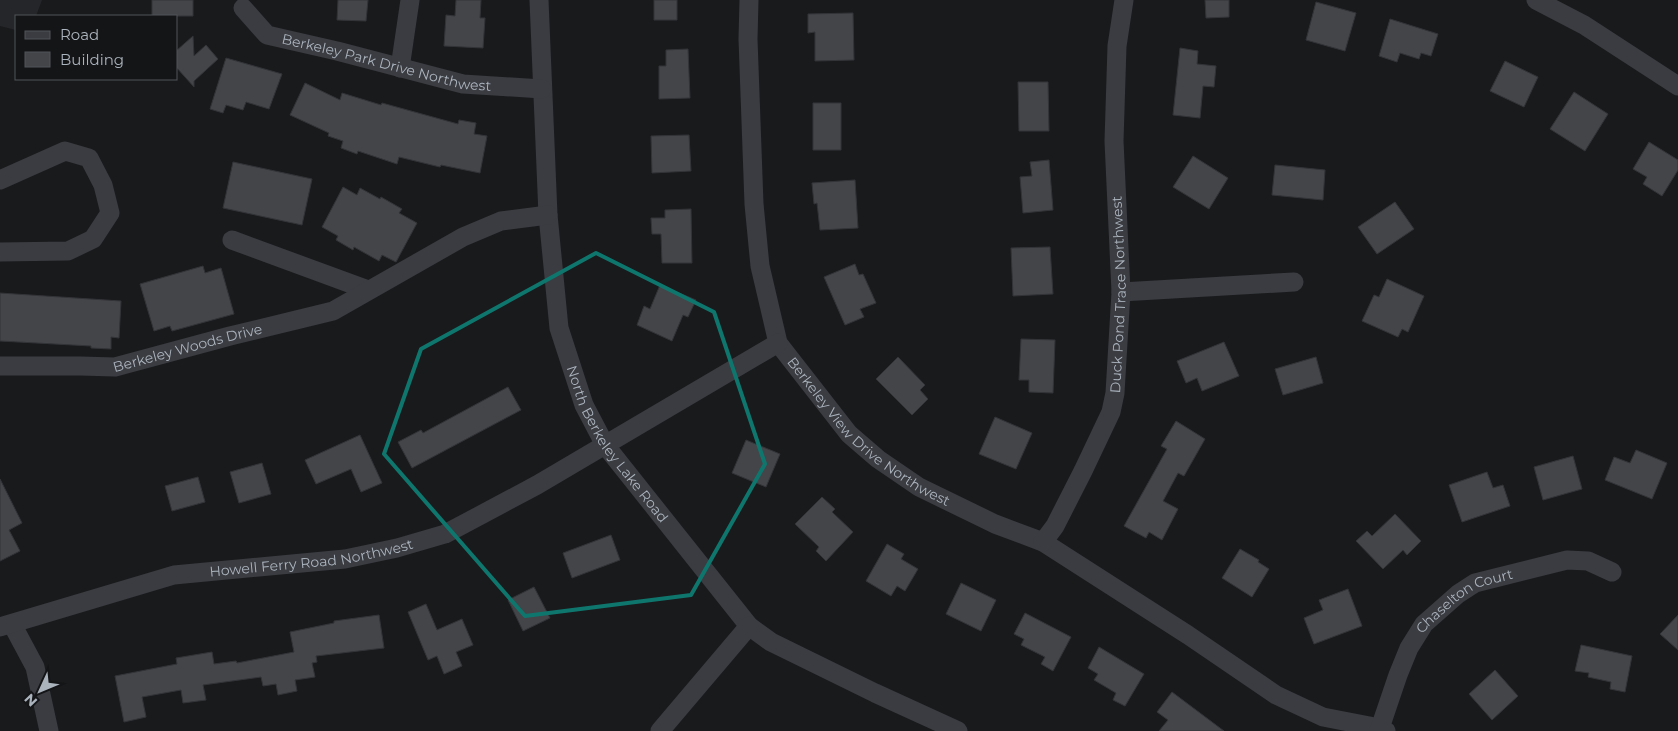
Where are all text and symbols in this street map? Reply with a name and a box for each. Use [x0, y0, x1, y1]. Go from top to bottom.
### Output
legend [15, 15, 178, 80]
text: Road [60, 25, 99, 44]
street label: Berkeley Park Drive Northwest [280, 30, 492, 95]
text: Building [60, 50, 124, 69]
street label: Duck Pond Trace Northwest [1106, 195, 1130, 394]
street label: Berkeley Woods Drive [111, 320, 264, 376]
street label: Berkeley View Drive Northwest [783, 353, 953, 510]
street label: North Berkeley Lake Road [563, 363, 672, 526]
street label: Howell Ferry Road Northwest [209, 535, 415, 581]
street label: Chaselton Court [1412, 565, 1515, 636]
north arrow [15, 666, 65, 716]
text: N [20, 690, 41, 710]

